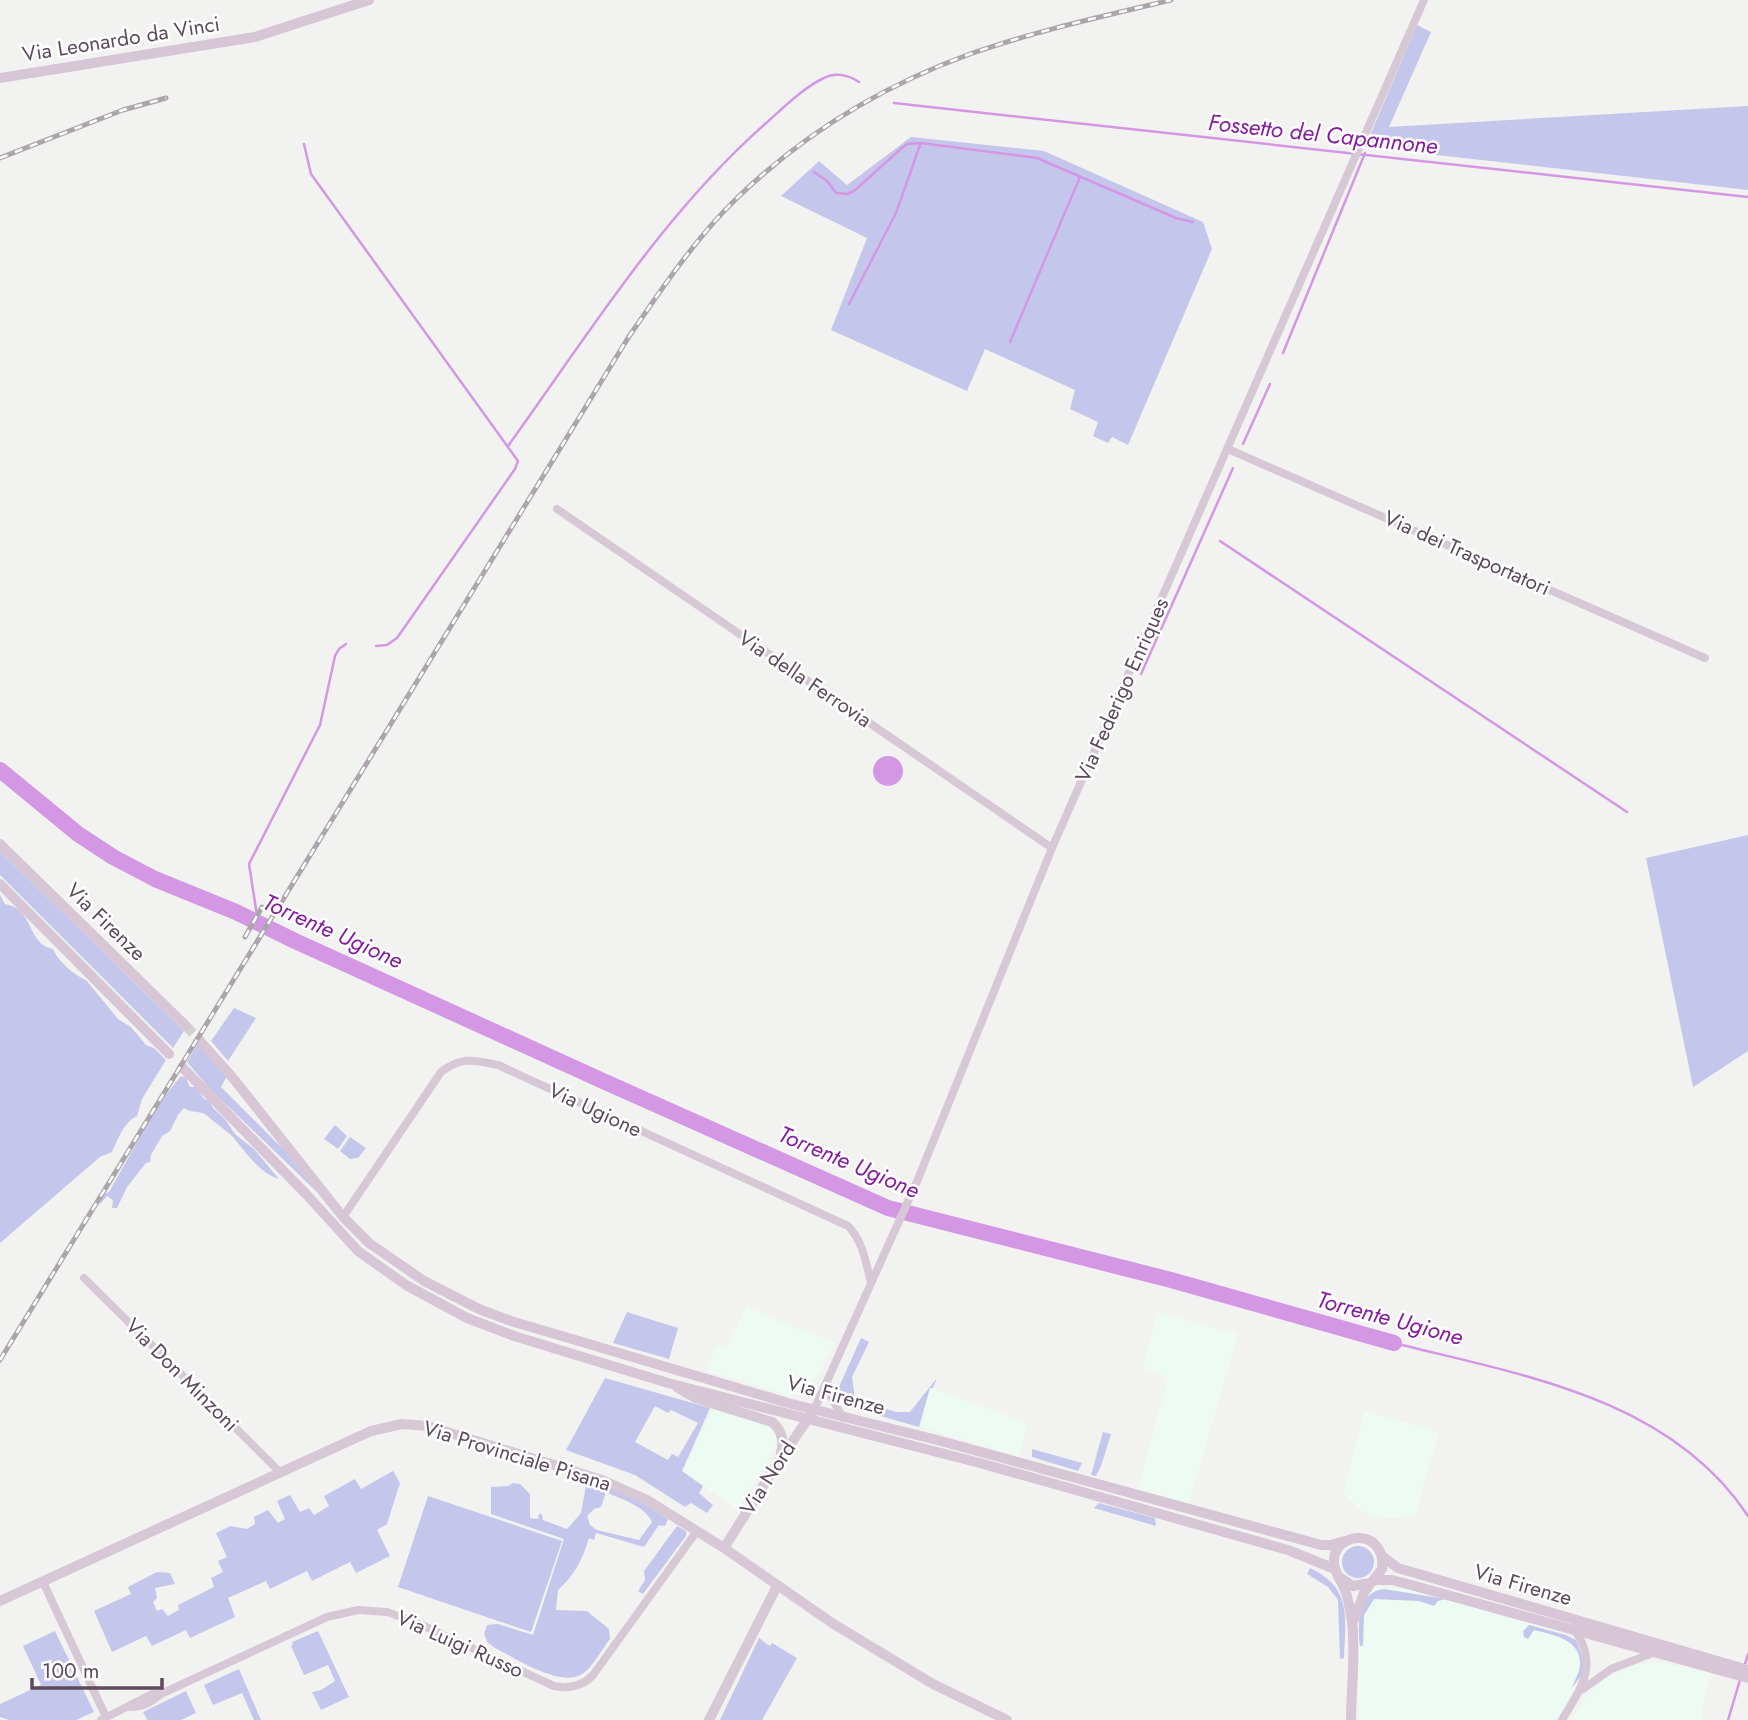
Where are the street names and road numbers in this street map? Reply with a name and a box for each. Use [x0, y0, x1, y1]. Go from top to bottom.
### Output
street label: Via Leonardo da Vinci [20, 9, 222, 69]
street label: Via dei Trasportatori [1379, 503, 1555, 603]
street label: Via Federigo Enriques [1068, 593, 1176, 787]
street label: Via della Ferrovia [732, 623, 878, 735]
street label: Via Firenze [59, 876, 153, 968]
street label: Via Ugione [544, 1075, 647, 1145]
street label: Via Don Minzoni [119, 1312, 245, 1438]
street label: Via Firenze [784, 1367, 889, 1423]
street label: Via Provinciale Pisana [419, 1413, 615, 1499]
street label: Via Nord [733, 1435, 803, 1521]
street label: Via Firenze [1471, 1557, 1576, 1613]
street label: Via Luigi Russo [392, 1603, 528, 1685]

